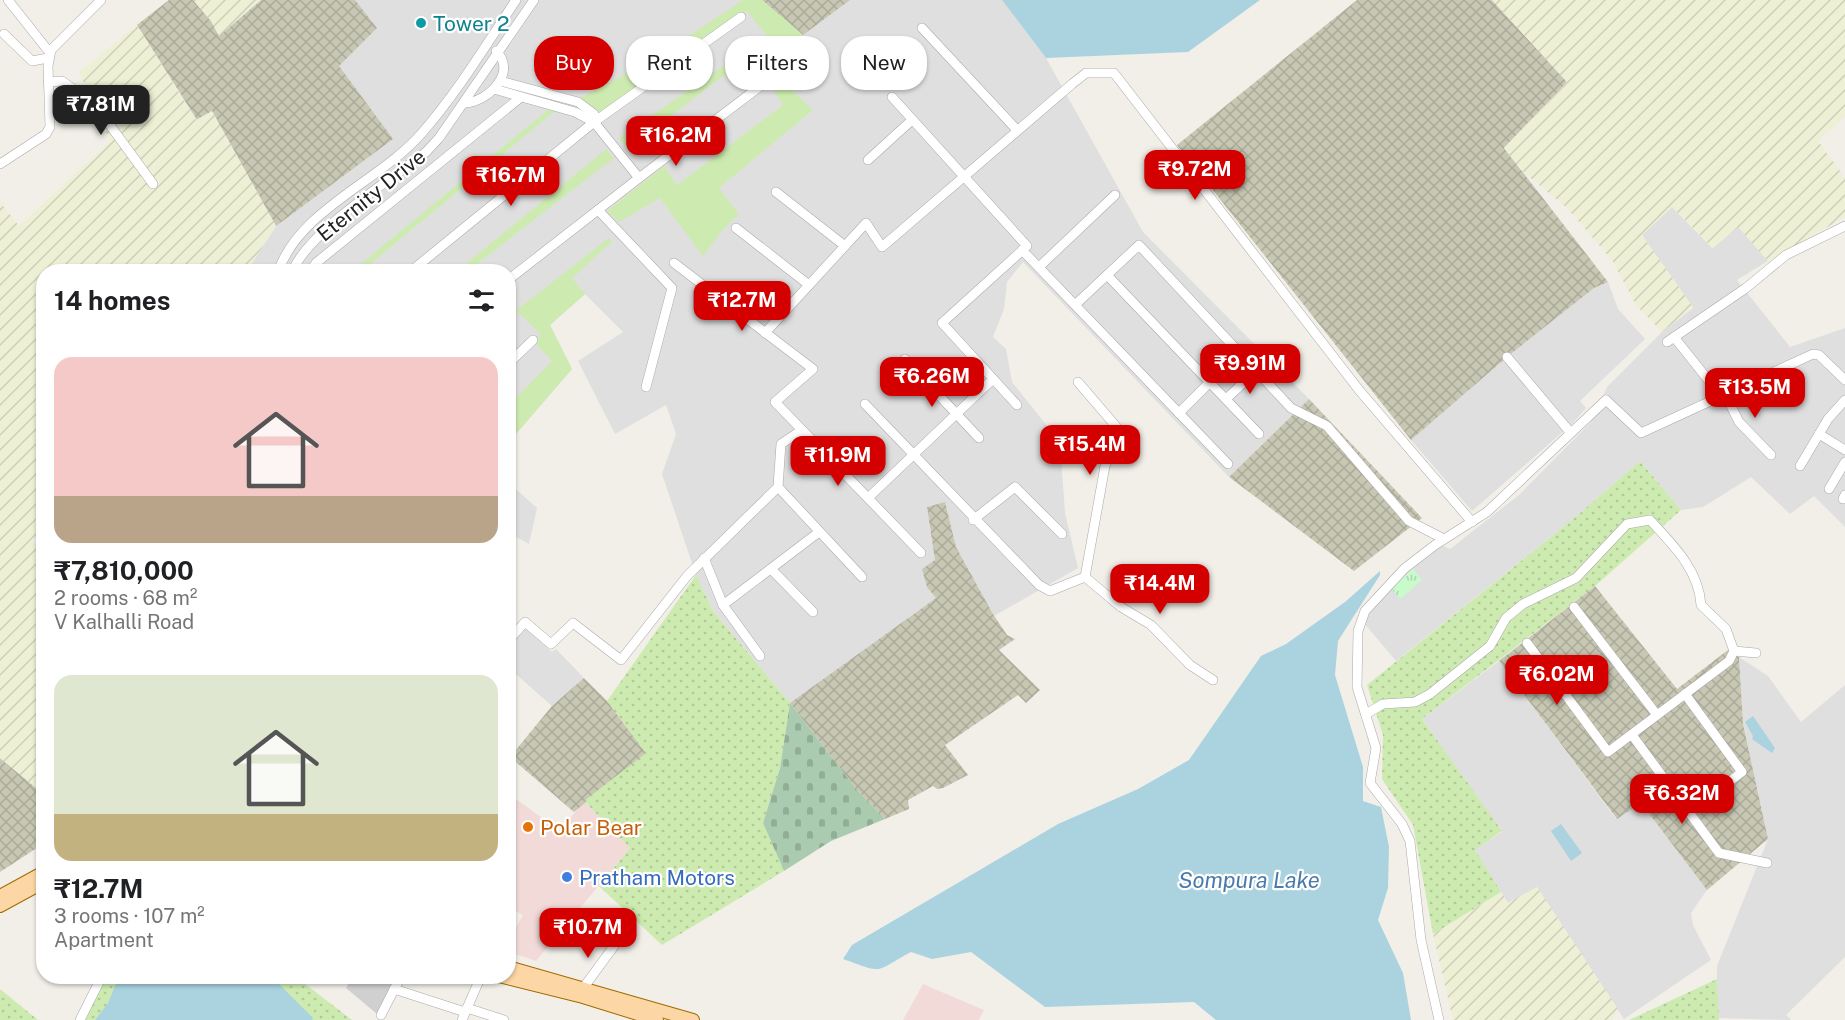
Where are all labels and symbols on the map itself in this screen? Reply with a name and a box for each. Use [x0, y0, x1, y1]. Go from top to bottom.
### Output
place label: Tower 2 [433, 11, 510, 36]
marker: Tower 2 [414, 16, 428, 30]
pin: ₹7.81M [52, 85, 150, 136]
pin: ₹16.2M [627, 116, 725, 167]
street label: Eternity Drive [312, 144, 430, 246]
pin: ₹9.72M [1146, 150, 1244, 201]
pin: ₹16.7M [462, 156, 560, 207]
pin: ₹12.7M [693, 281, 791, 332]
pin: ₹9.91M [1201, 344, 1299, 395]
pin: ₹6.26M [883, 357, 981, 408]
pin: ₹13.5M [1706, 368, 1804, 419]
pin: ₹15.4M [1041, 425, 1139, 476]
pin: ₹11.9M [789, 436, 887, 487]
pin: ₹14.4M [1111, 564, 1209, 615]
pin: ₹6.02M [1508, 655, 1606, 706]
pin: ₹6.32M [1633, 774, 1731, 825]
place label: Polar Bear [540, 815, 642, 840]
marker: Polar Bear [521, 820, 535, 834]
place label: Pratham Motors [579, 865, 735, 890]
water label: Sompura Lake [1178, 867, 1320, 893]
marker: Pratham Motors [560, 870, 574, 884]
pin: ₹10.7M [539, 908, 637, 959]

